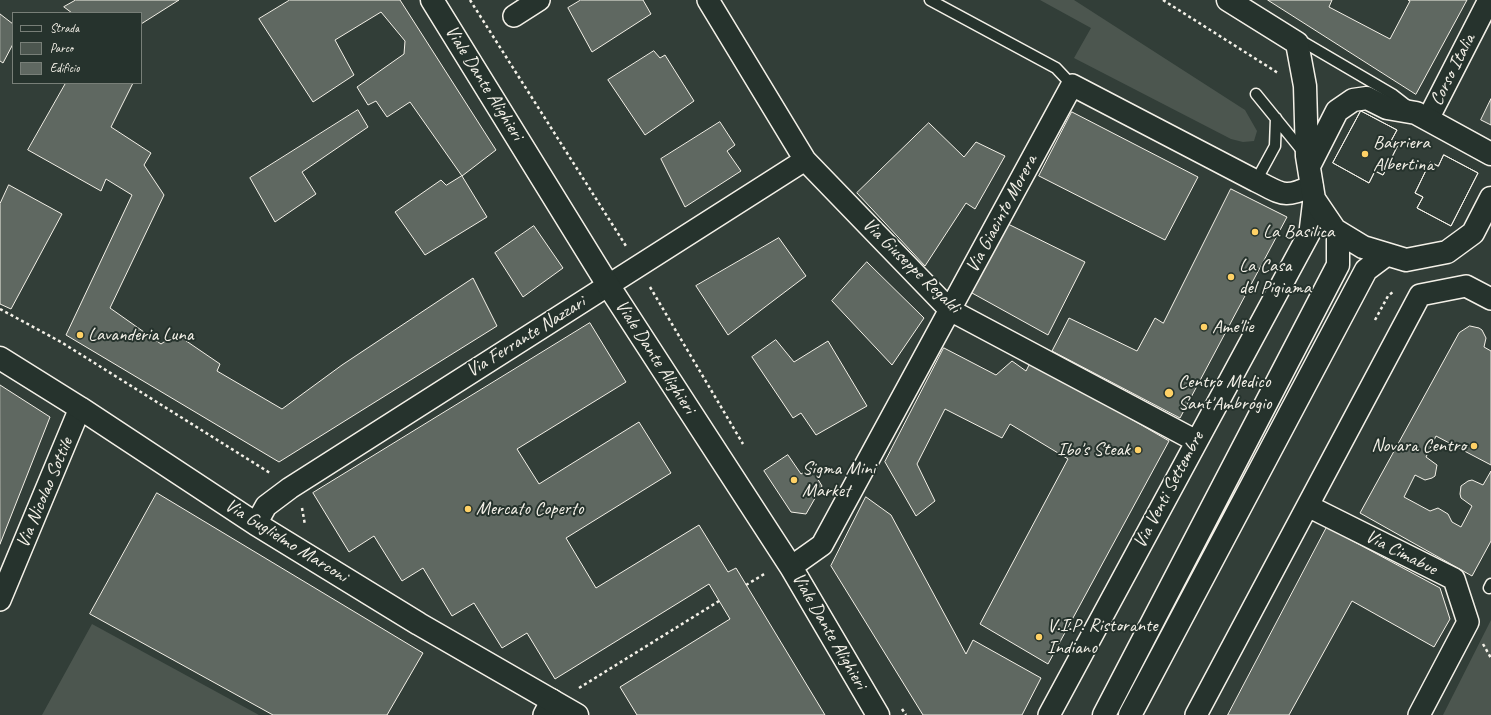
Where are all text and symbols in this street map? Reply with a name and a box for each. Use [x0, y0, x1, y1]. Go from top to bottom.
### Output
legend [12, 12, 142, 84]
text: Strada [50, 20, 79, 36]
street label: Viale Dante Alighieri [440, 21, 528, 145]
street label: Corso Italia [1425, 30, 1481, 110]
text: Parco [50, 40, 73, 56]
text: Edificio [50, 60, 80, 76]
place label: Barriera Albertina [1373, 132, 1433, 176]
marker: Barriera Albertina [1360, 149, 1370, 159]
street label: Via Giacinto Morera [961, 151, 1043, 277]
street label: Via Giuseppe Regaldi [857, 213, 965, 319]
place label: La Basilica [1263, 221, 1334, 243]
marker: La Basilica [1250, 227, 1260, 237]
place label: La Casa del Pigiama [1239, 255, 1311, 299]
marker: La Casa del Pigiama [1226, 272, 1236, 282]
street label: Via Ferrante Nazzari [462, 291, 590, 383]
street label: Viale Dante Alighieri [610, 296, 700, 418]
place label: Ame'lie [1212, 316, 1254, 338]
marker: Ame'lie [1199, 322, 1209, 332]
place label: Lavanderia Luna [88, 324, 193, 346]
marker: Lavanderia Luna [75, 330, 85, 340]
place label: Centro Medico Sant'Ambrogio [1178, 371, 1271, 415]
marker: Centro Medico Sant'Ambrogio [1163, 387, 1175, 399]
street label: Via Venti Settembre [1129, 428, 1209, 552]
street label: Via Nicolao Sottile [12, 435, 78, 551]
place label: Novara Centro [1371, 435, 1466, 457]
place label: Ibo's Steak [1057, 439, 1130, 461]
marker: Novara Centro [1469, 441, 1479, 451]
marker: Ibo's Steak [1133, 445, 1143, 455]
place label: Sigma Mini Market [802, 458, 875, 502]
marker: Sigma Mini Market [789, 475, 799, 485]
street label: Via Guglielmo Marconi [220, 494, 352, 588]
place label: Mercato Coperto [476, 498, 583, 520]
marker: Mercato Coperto [463, 504, 473, 514]
street label: Via Cimabue [1361, 525, 1441, 581]
street label: Viale Dante Alighieri [786, 568, 872, 694]
place label: V.I.P. Ristorante Indiano [1047, 615, 1157, 659]
marker: V.I.P. Ristorante Indiano [1034, 632, 1044, 642]

